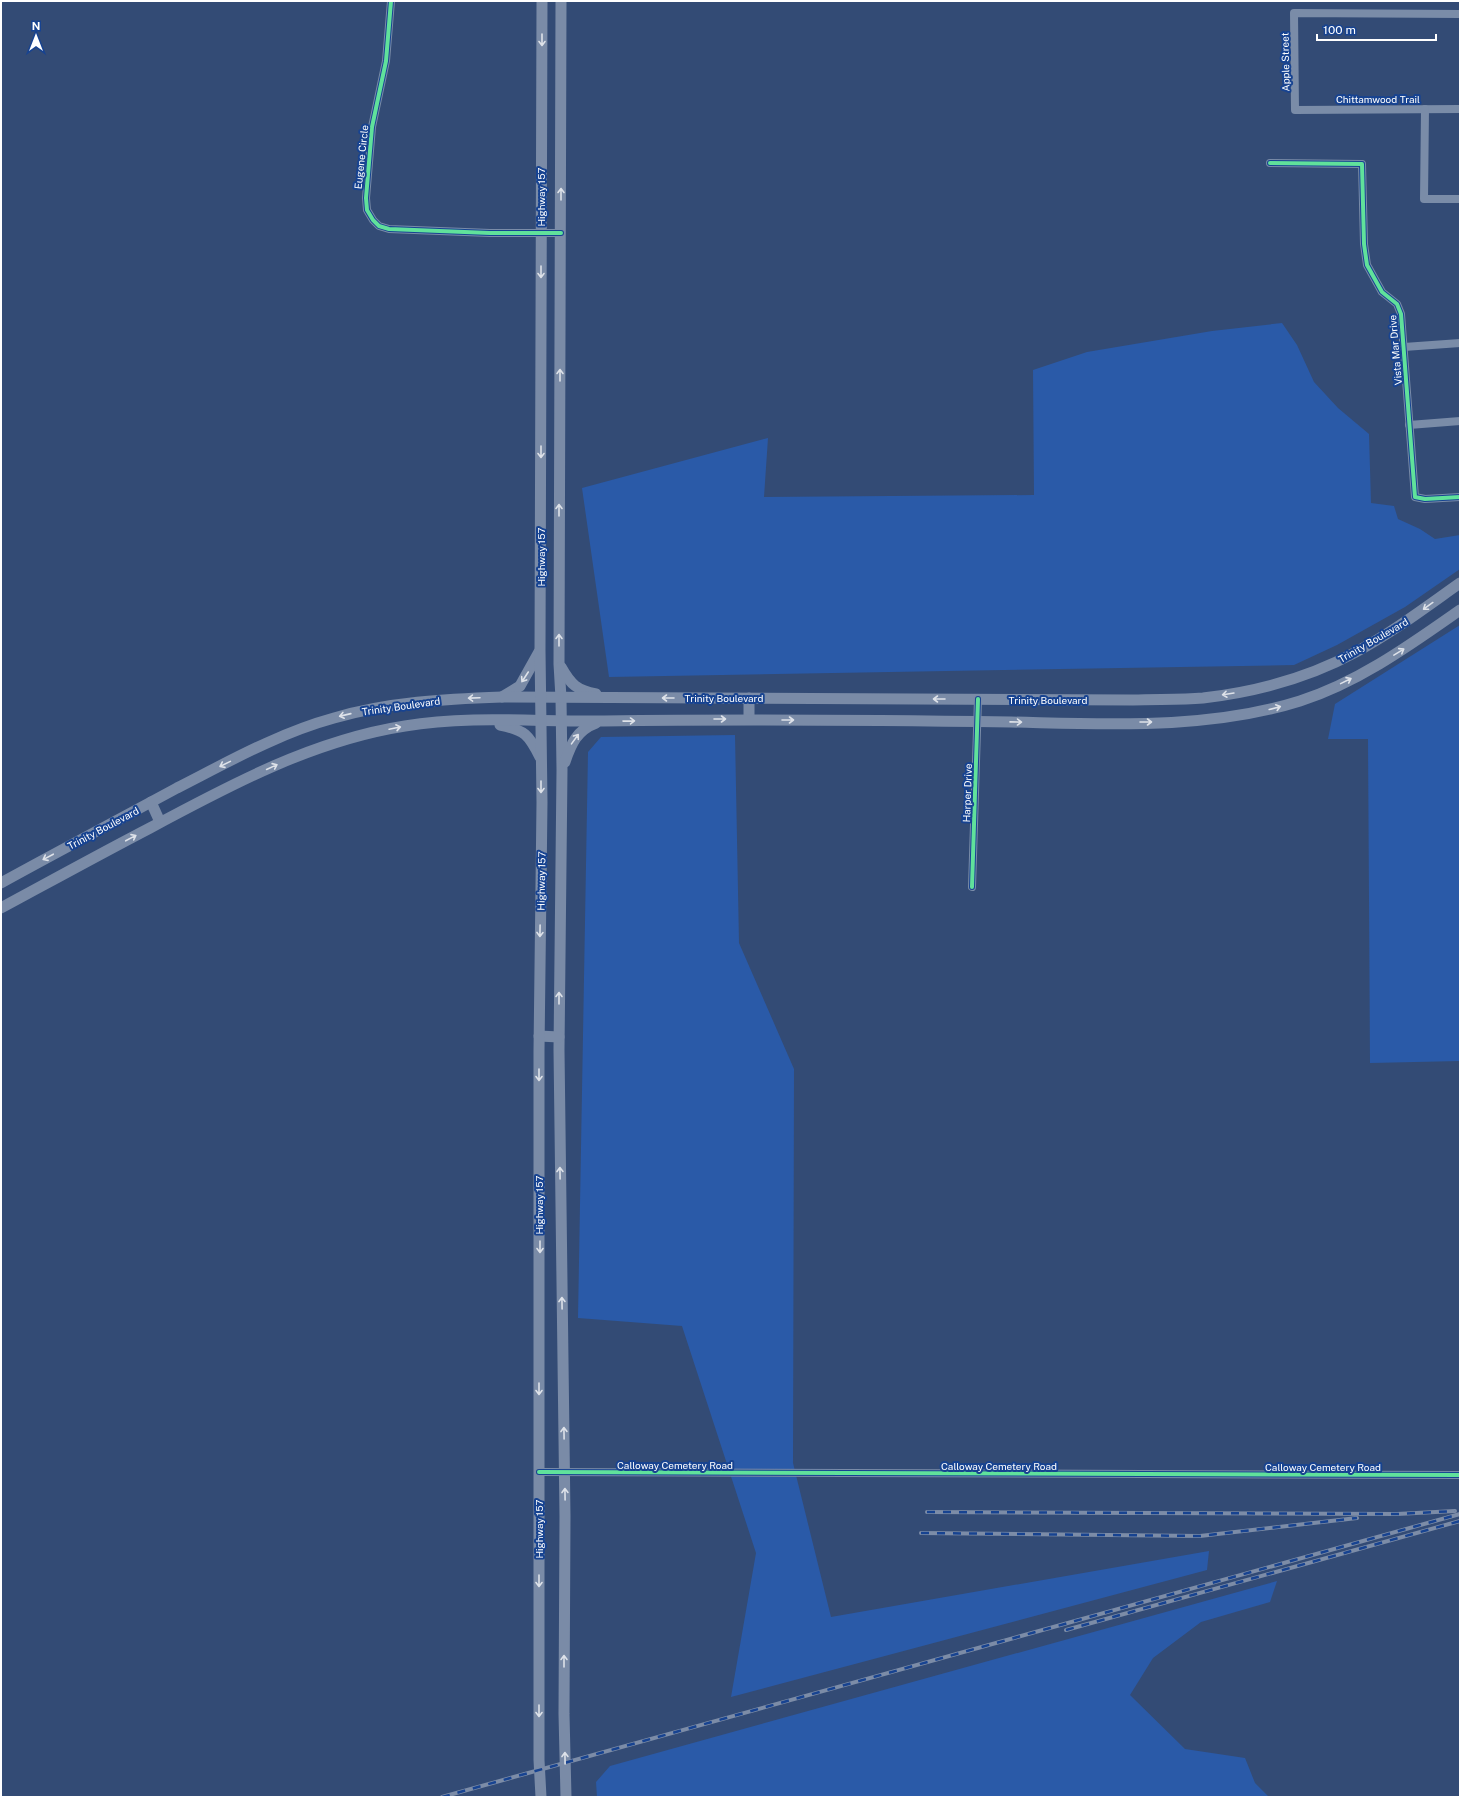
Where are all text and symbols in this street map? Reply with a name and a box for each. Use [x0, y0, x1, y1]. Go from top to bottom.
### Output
north arrow [16, 16, 56, 56]
scale bar [1317, 16, 1436, 42]
text: N [32, 20, 40, 32]
text: 100 m [1323, 23, 1356, 37]
street label: Apple Street [1278, 32, 1292, 92]
one-way arrow [538, 33, 546, 46]
street label: Chittamwood Trail [1336, 93, 1420, 105]
street label: Eugene Circle [352, 124, 370, 190]
street label: Highway 157 [535, 167, 547, 227]
one-way arrow [557, 188, 565, 201]
one-way arrow [537, 265, 545, 278]
street label: Vista Mar Drive [1386, 314, 1404, 386]
one-way arrow [556, 369, 564, 382]
one-way arrow [537, 445, 545, 458]
one-way arrow [555, 504, 563, 517]
street label: Highway 157 [535, 527, 547, 587]
one-way arrow [1423, 602, 1434, 610]
street label: Trinity Boulevard [1336, 615, 1410, 665]
one-way arrow [555, 634, 563, 647]
one-way arrow [1393, 648, 1405, 656]
one-way arrow [521, 671, 529, 682]
one-way arrow [1340, 677, 1352, 684]
one-way arrow [1222, 690, 1235, 698]
street label: Trinity Boulevard [685, 692, 763, 704]
one-way arrow [468, 694, 481, 702]
one-way arrow [662, 694, 675, 702]
street label: Trinity Boulevard [1009, 694, 1087, 706]
street label: Trinity Boulevard [361, 695, 441, 717]
one-way arrow [933, 695, 946, 703]
one-way arrow [1268, 703, 1281, 711]
one-way arrow [339, 712, 352, 720]
one-way arrow [713, 715, 726, 723]
one-way arrow [781, 716, 794, 724]
one-way arrow [622, 717, 635, 724]
one-way arrow [1009, 718, 1022, 726]
one-way arrow [1139, 718, 1152, 726]
one-way arrow [389, 723, 402, 731]
one-way arrow [571, 733, 580, 744]
one-way arrow [219, 761, 231, 768]
one-way arrow [265, 763, 277, 770]
street label: Harper Drive [960, 763, 974, 823]
one-way arrow [537, 780, 545, 793]
street label: Trinity Boulevard [65, 804, 141, 852]
one-way arrow [125, 834, 137, 841]
street label: Highway 157 [534, 851, 548, 911]
one-way arrow [42, 854, 54, 862]
one-way arrow [536, 924, 544, 937]
one-way arrow [555, 992, 563, 1005]
one-way arrow [535, 1068, 543, 1081]
one-way arrow [556, 1167, 564, 1180]
street label: Highway 157 [533, 1175, 545, 1235]
one-way arrow [536, 1240, 544, 1253]
one-way arrow [558, 1297, 566, 1310]
one-way arrow [535, 1382, 543, 1395]
one-way arrow [560, 1427, 567, 1440]
street label: Calloway Cemetery Road [617, 1459, 733, 1471]
street label: Calloway Cemetery Road [941, 1460, 1057, 1472]
street label: Calloway Cemetery Road [1265, 1461, 1381, 1473]
one-way arrow [561, 1488, 568, 1501]
street label: Highway 157 [533, 1499, 545, 1559]
one-way arrow [535, 1574, 543, 1587]
one-way arrow [560, 1655, 568, 1668]
one-way arrow [535, 1704, 543, 1717]
one-way arrow [561, 1752, 569, 1765]

